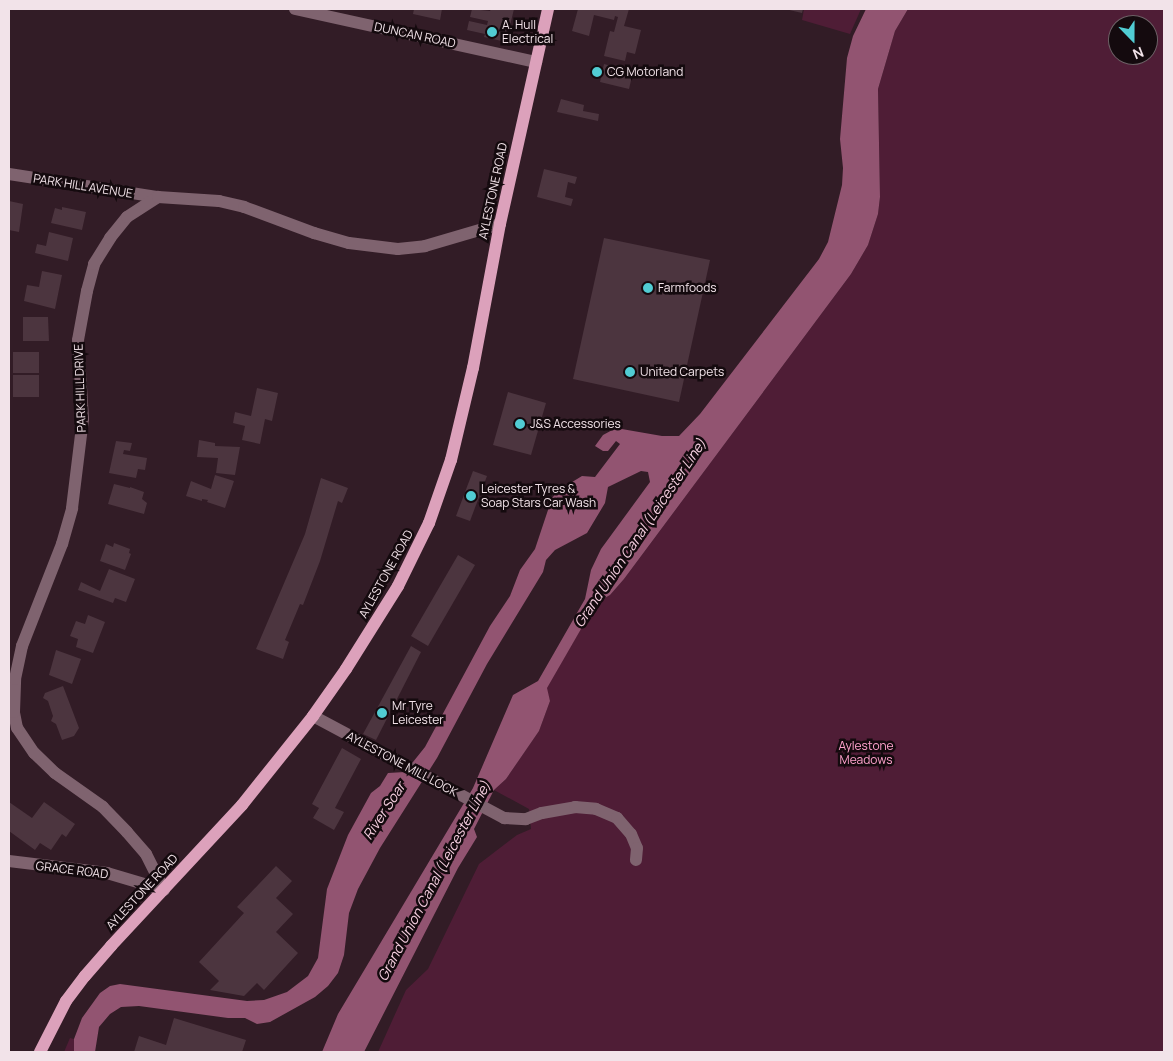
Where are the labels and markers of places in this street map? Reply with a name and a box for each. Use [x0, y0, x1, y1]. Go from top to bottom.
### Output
place label: A. Hull Electrical [502, 18, 553, 46]
marker: A. Hull Electrical [486, 26, 498, 38]
place label: CG Motorland [607, 65, 683, 79]
marker: CG Motorland [591, 66, 603, 78]
place label: Farmfoods [658, 281, 717, 295]
marker: Farmfoods [642, 282, 654, 294]
place label: United Carpets [640, 365, 724, 379]
marker: United Carpets [624, 366, 636, 378]
place label: J&S Accessories [530, 417, 621, 431]
marker: J&S Accessories [514, 418, 526, 430]
place label: Leicester Tyres & Soap Stars Car Wash [481, 482, 596, 510]
marker: Leicester Tyres & Soap Stars Car Wash [465, 490, 477, 502]
place label: Mr Tyre Leicester [392, 699, 444, 727]
marker: Mr Tyre Leicester [376, 707, 388, 719]

